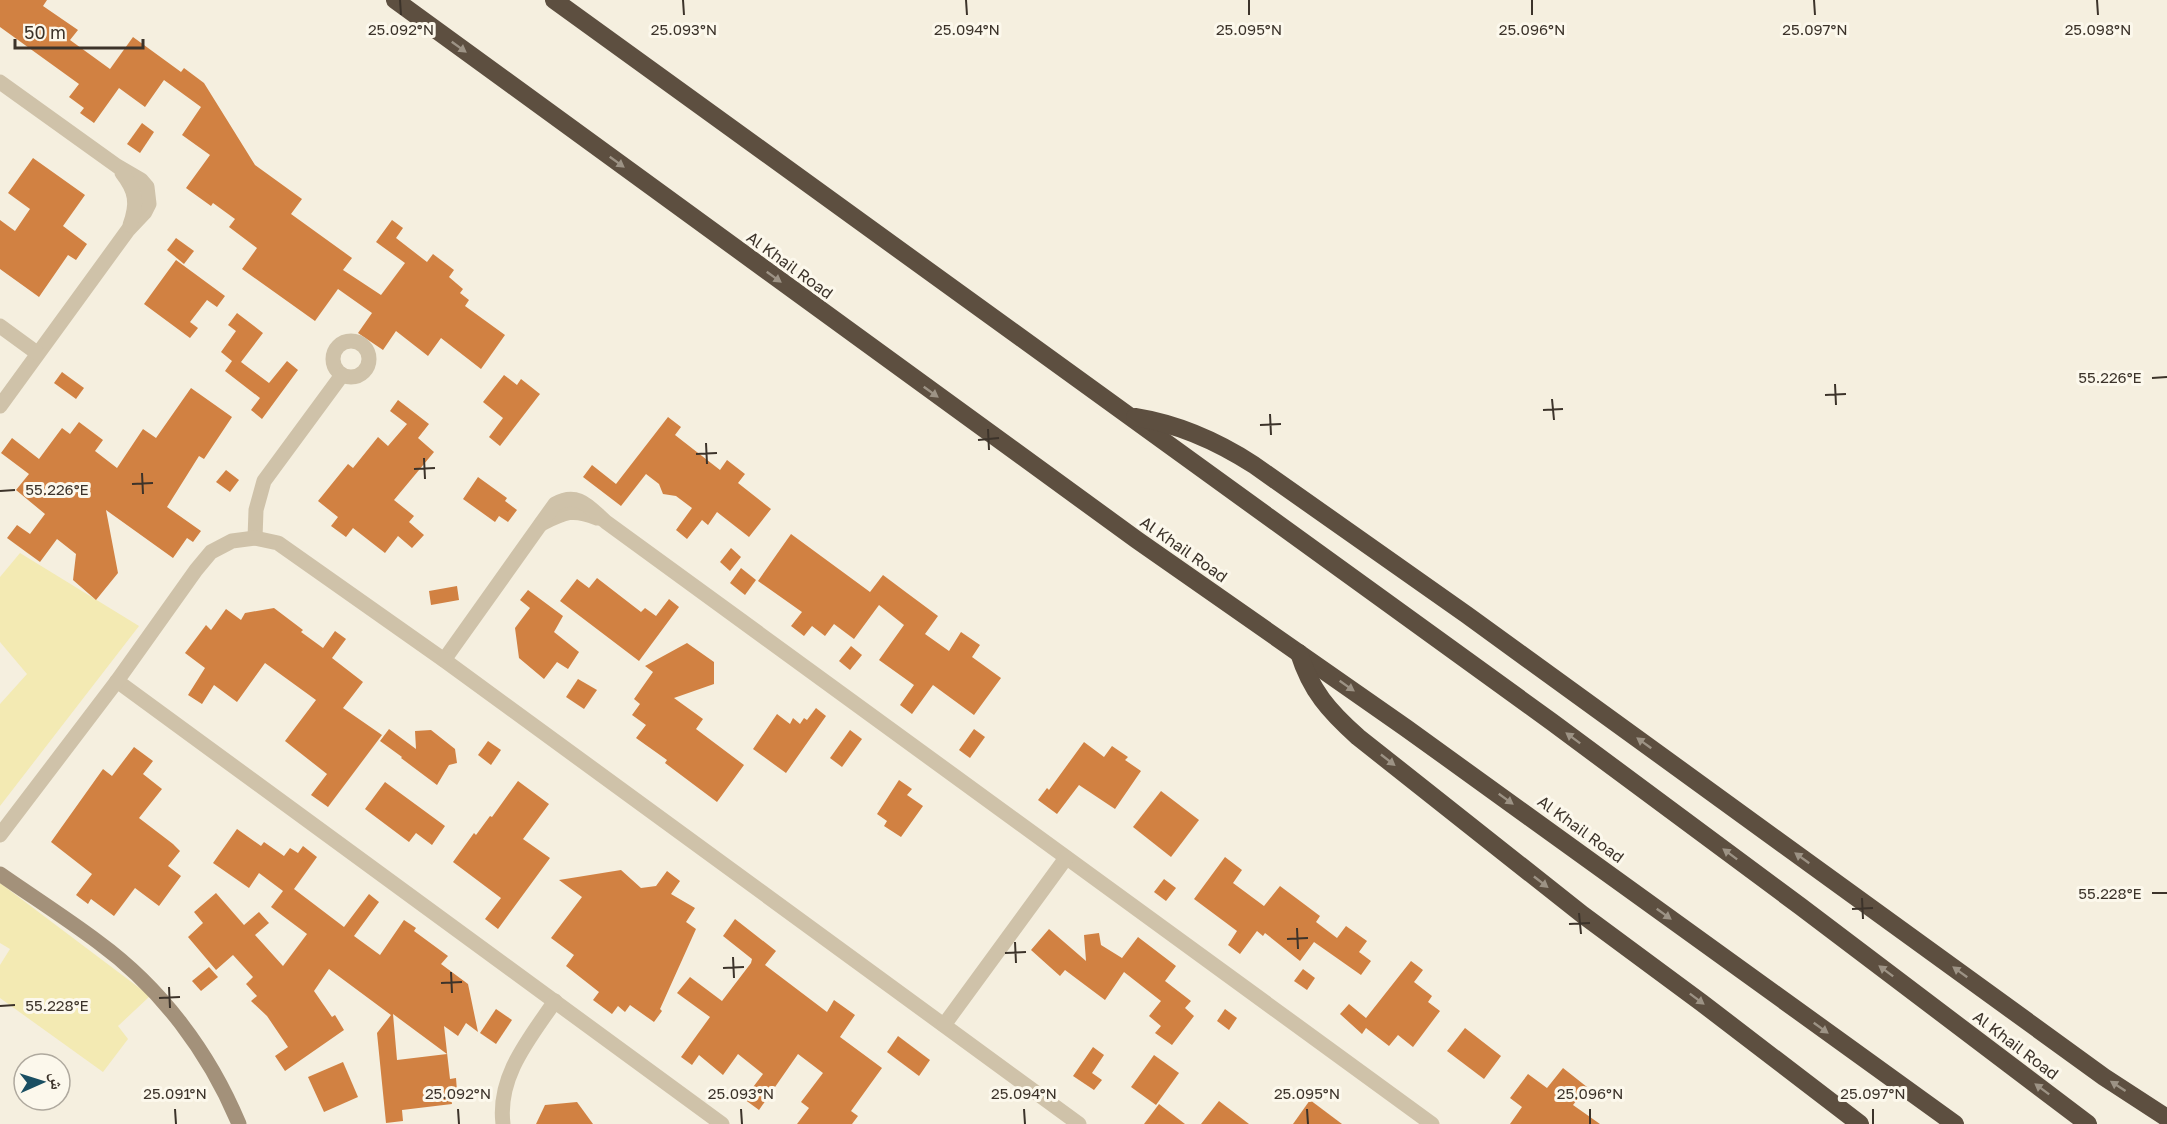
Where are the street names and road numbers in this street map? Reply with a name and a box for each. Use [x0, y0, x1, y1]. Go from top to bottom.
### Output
street label: Al Khail Road [743, 227, 837, 303]
street label: Al Khail Road [1136, 512, 1232, 586]
street label: Al Khail Road [1534, 791, 1628, 867]
street label: Al Khail Road [1969, 1006, 2063, 1084]

